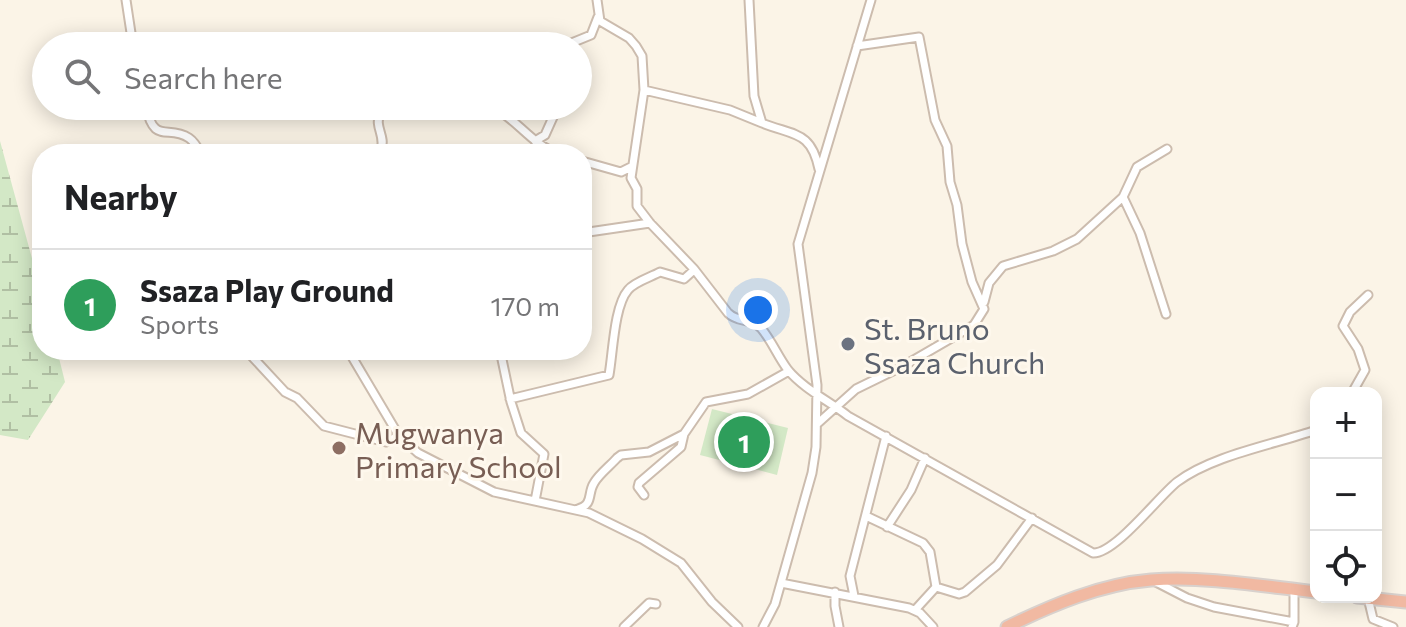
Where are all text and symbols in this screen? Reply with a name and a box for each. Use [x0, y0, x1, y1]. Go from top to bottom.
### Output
search box [32, 32, 592, 120]
icon: search [60, 54, 104, 98]
text: Search here [124, 58, 283, 95]
text: Nearby [64, 175, 178, 217]
text: Ssaza Play Ground [140, 271, 394, 308]
text: 1 [84, 290, 96, 321]
text: 170 m [491, 290, 560, 321]
your location [738, 290, 778, 330]
text: Sports [140, 308, 219, 339]
place label: St. Bruno Ssaza Church [864, 309, 1045, 380]
marker: St. Bruno Ssaza Church [839, 335, 857, 353]
map controls [1310, 387, 1382, 603]
button: + [1310, 387, 1382, 459]
pin: 1 [718, 412, 770, 472]
place label: Mugwanya Primary School [355, 413, 562, 484]
marker: Mugwanya Primary School [330, 439, 348, 457]
button: − [1310, 459, 1382, 531]
button: locate [1310, 531, 1382, 603]

